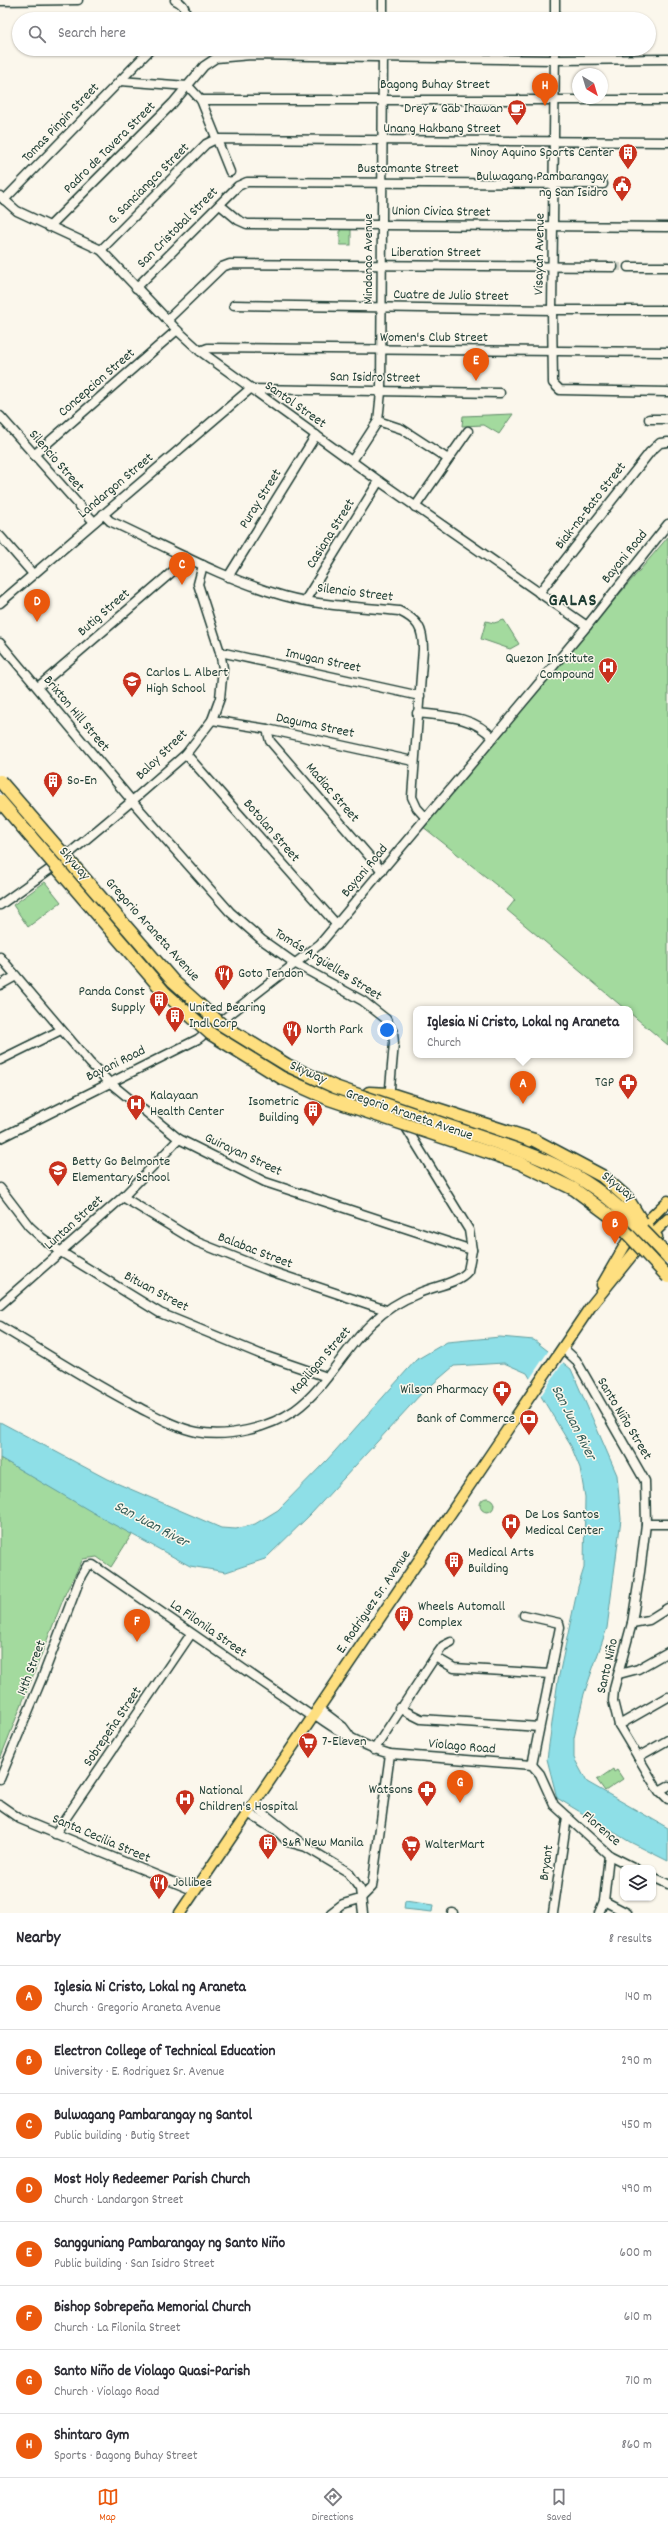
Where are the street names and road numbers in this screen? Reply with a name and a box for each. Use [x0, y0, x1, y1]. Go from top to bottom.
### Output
street label: Bagong Buhay Street [380, 75, 490, 95]
street label: Tomas Pinpin Street [18, 79, 104, 167]
street label: Padro de Tavera Street [59, 97, 161, 199]
street label: Unang Hakbang Street [383, 119, 501, 139]
street label: G. Sanciangco Street [104, 139, 194, 229]
street label: Bustamante Street [357, 159, 459, 179]
street label: San Cristobal Street [133, 183, 223, 273]
street label: Union Civica Street [391, 201, 491, 223]
street label: Mindanao Avenue [359, 213, 379, 305]
street label: Visayan Avenue [529, 213, 551, 295]
street label: Liberation Street [391, 243, 481, 263]
street label: Cuatre de Julio Street [393, 285, 509, 307]
street label: Women's Club Street [380, 328, 488, 348]
street label: Concepcion Street [54, 344, 140, 422]
street label: San Isidro Street [330, 367, 420, 389]
street label: Santol Street [260, 376, 330, 434]
street label: Silencio Street [23, 426, 89, 496]
street label: Landargon Street [74, 448, 158, 524]
street label: Biak-na-Bato Street [551, 458, 631, 554]
street label: Puray Street [235, 465, 287, 533]
street label: Casiana Street [302, 495, 360, 573]
street label: Bayani Road [597, 526, 653, 588]
street label: Silencio Street [316, 578, 394, 608]
street label: Butig Street [73, 585, 135, 641]
street label: Imugan Street [284, 643, 362, 679]
street label: Brixton Hill Street [38, 671, 114, 757]
street label: Daguma Street [274, 708, 356, 744]
street label: Baloy Street [131, 725, 193, 785]
street label: Madiac Street [300, 759, 364, 827]
street label: Botolan Street [238, 795, 304, 867]
street label: Bayani Road [337, 840, 393, 902]
street label: Skyway [54, 843, 95, 885]
street label: Gregorio Araneta Avenue [100, 874, 204, 986]
street label: Tomás Argüelles Street [270, 924, 386, 1006]
street label: Bayani Road [83, 1041, 149, 1087]
street label: Skyway [286, 1056, 330, 1090]
street label: Gregorio Araneta Avenue [343, 1084, 475, 1146]
street label: Guirayan Street [201, 1128, 285, 1182]
street label: Skyway [597, 1167, 640, 1207]
street label: Luntan Street [40, 1191, 108, 1255]
street label: Balabac Street [215, 1228, 295, 1274]
street label: Bituan Street [120, 1267, 192, 1317]
street label: Kapiligan Street [286, 1323, 356, 1399]
street label: Santo Niño Street [591, 1374, 657, 1464]
street label: E. Rodriguez Sr. Avenue [332, 1546, 416, 1658]
street label: La Filonila Street [165, 1595, 251, 1663]
street label: Santo Niño [592, 1636, 624, 1696]
street label: 14th Street [12, 1637, 52, 1699]
street label: Sobrepeña Street [79, 1683, 147, 1771]
street label: Violago Road [428, 1734, 496, 1760]
street label: Florence [577, 1807, 625, 1851]
street label: Santa Cecilia Street [49, 1809, 153, 1869]
street label: Bryant [535, 1844, 559, 1882]

